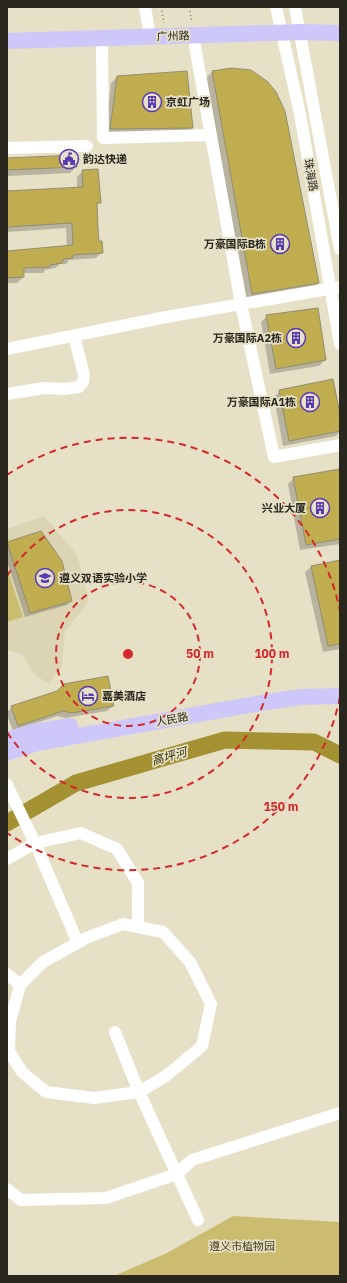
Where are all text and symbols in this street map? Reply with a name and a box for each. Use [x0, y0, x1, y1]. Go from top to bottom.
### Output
street label: 广州路 [156, 28, 190, 44]
building icon: 京虹广场 [141, 91, 163, 113]
place label: 京虹广场 [166, 95, 210, 109]
public building icon: 韵达快递 [58, 148, 80, 170]
place label: 韵达快递 [83, 152, 127, 166]
street label: 珠海路 [301, 158, 321, 192]
building icon: 万豪国际B栋 [269, 233, 291, 255]
place label: 万豪国际B栋 [204, 237, 266, 251]
building icon: 万豪国际A2栋 [285, 327, 307, 349]
place label: 万豪国际A2栋 [213, 331, 282, 345]
building icon: 万豪国际A1栋 [299, 391, 321, 413]
place label: 万豪国际A1栋 [227, 395, 296, 409]
building icon: 兴业大厦 [309, 497, 331, 519]
place label: 兴业大厦 [262, 501, 306, 515]
school or university icon: 遵义双语实验小学 [34, 567, 56, 589]
place label: 遵义双语实验小学 [59, 571, 147, 585]
text: 50 m [186, 646, 214, 661]
text: 100 m [254, 646, 290, 661]
centre of rings [121, 647, 135, 661]
hotel icon: 嘉美酒店 [77, 685, 99, 707]
place label: 嘉美酒店 [102, 689, 146, 703]
street label: 人民路 [155, 709, 189, 729]
water label: 高坪河 [150, 743, 190, 768]
text: 150 m [263, 799, 299, 814]
park label: 遵义市植物园 [209, 1239, 275, 1253]

